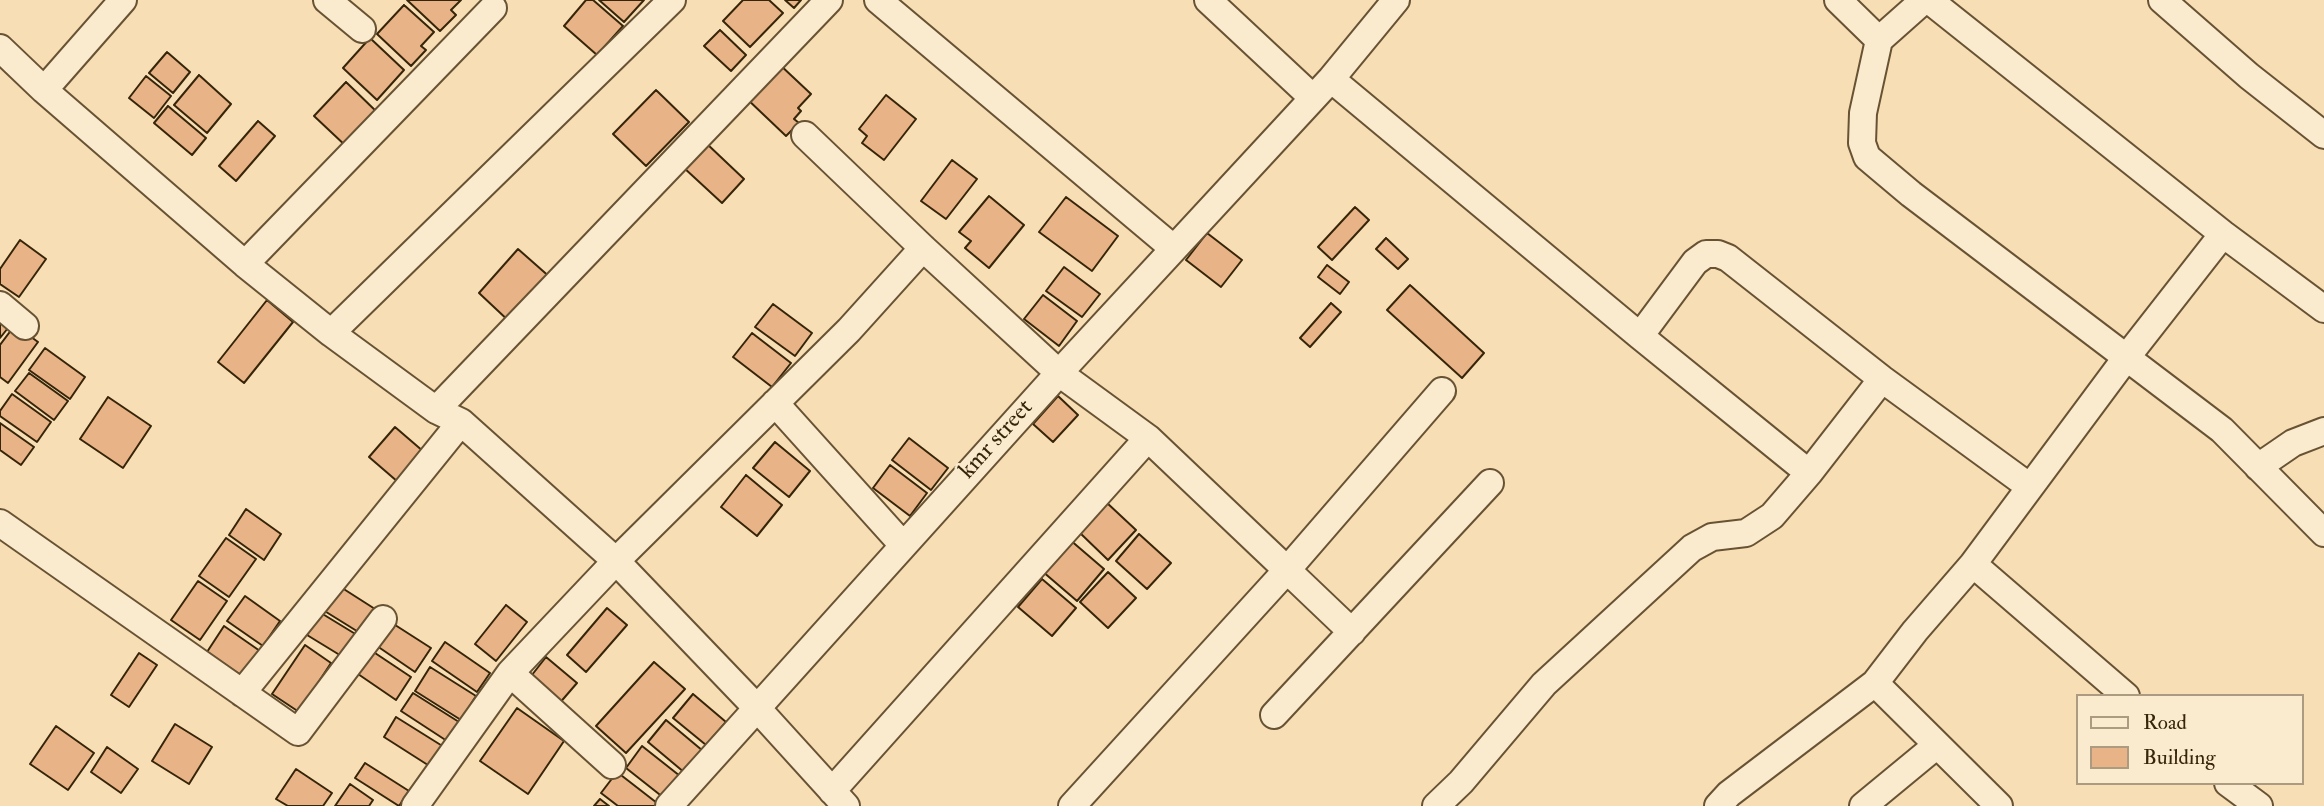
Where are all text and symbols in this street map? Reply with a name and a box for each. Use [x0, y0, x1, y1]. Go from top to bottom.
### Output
street label: kmr street [954, 394, 1040, 486]
legend [2076, 694, 2303, 785]
text: Road [2143, 709, 2187, 736]
text: Building [2143, 744, 2216, 771]

